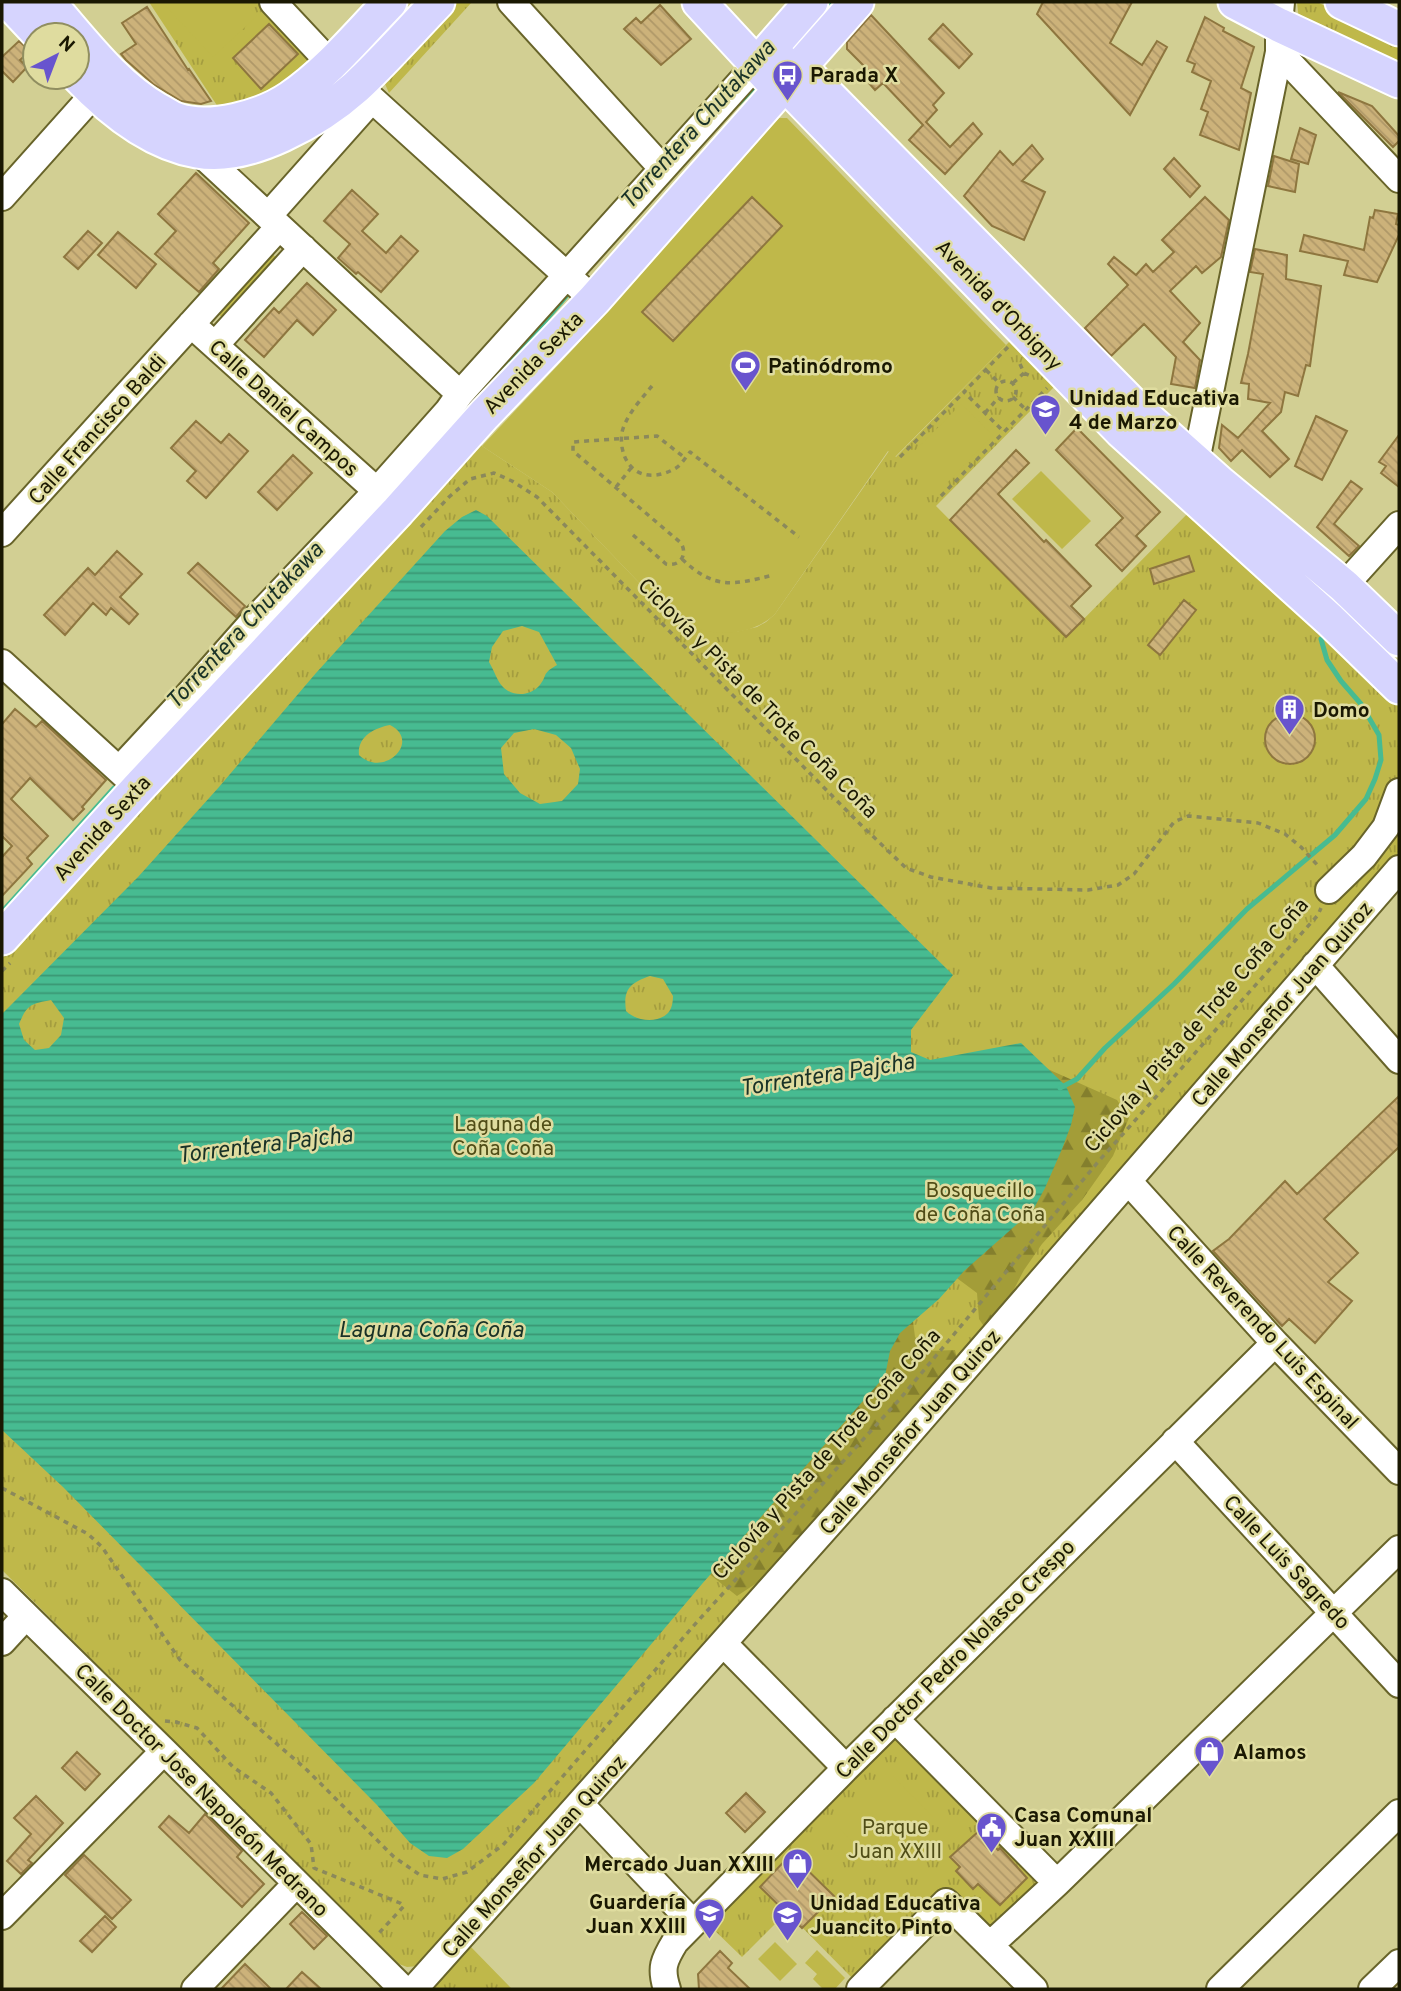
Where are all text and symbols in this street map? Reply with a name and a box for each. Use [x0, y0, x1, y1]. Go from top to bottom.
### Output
north arrow [21, 21, 91, 91]
text: N [53, 31, 79, 58]
water label: Torrentera Chutakawa [615, 35, 783, 216]
bus stop icon: Parada X [770, 58, 804, 102]
place label: Parada X [810, 63, 898, 90]
street label: Avenida d'Orbigny [928, 235, 1067, 377]
street label: Avenida Sexta [478, 307, 590, 421]
street label: Calle Daniel Campos [202, 335, 364, 484]
street label: Calle Francisco Baldi [23, 349, 173, 511]
sports icon: Patinódromo [728, 349, 762, 393]
place label: Patinódromo [768, 354, 893, 381]
place label: Unidad Educativa 4 de Marzo [1069, 386, 1240, 437]
school or university icon: Unidad Educativa 4 de Marzo [1029, 393, 1063, 437]
water label: Torrentera Chutakawa [161, 537, 331, 716]
street label: Ciclovía y Pista de Trote Coña Coña [631, 573, 883, 825]
building icon: Domo [1273, 693, 1307, 737]
place label: Domo [1313, 698, 1370, 725]
street label: Avenida Sexta [49, 771, 158, 887]
street label: Ciclovía y Pista de Trote Coña Coña [1079, 893, 1315, 1159]
street label: Calle Monseñor Juan Quiroz [1186, 897, 1380, 1113]
water label: Torrentera Pajcha [738, 1048, 917, 1105]
park label: Laguna de Coña Coña [452, 1112, 554, 1163]
water label: Torrentera Pajcha [176, 1121, 355, 1172]
park label: Bosquecillo de Coña Coña [915, 1178, 1045, 1229]
street label: Calle Reverendo Luis Espinal [1160, 1220, 1364, 1436]
water label: Laguna Coña Coña [338, 1317, 524, 1346]
street label: Ciclovía y Pista de Trote Coña Coña [707, 1324, 947, 1586]
street label: Calle Monseñor Juan Quiroz [814, 1325, 1008, 1541]
street label: Calle Luis Sagredo [1217, 1490, 1355, 1636]
street label: Calle Doctor Pedro Nolasco Crespo [831, 1535, 1082, 1786]
street label: Calle Doctor Jose Napoleón Medrano [68, 1658, 334, 1924]
shop icon: Alamos [1193, 1735, 1227, 1779]
place label: Alamos [1233, 1740, 1307, 1767]
street label: Calle Monseñor Juan Quiroz [437, 1750, 633, 1964]
place label: Casa Comunal Juan XXIII [1014, 1803, 1152, 1854]
public building icon: Casa Comunal Juan XXIII [974, 1810, 1008, 1854]
park label: Parque Juan XXIII [848, 1815, 942, 1866]
shop icon: Mercado Juan XXIII [780, 1847, 814, 1891]
place label: Mercado Juan XXIII [584, 1852, 774, 1879]
place label: Guardería Juan XXIII [586, 1890, 686, 1941]
place label: Unidad Educativa Juancito Pinto [810, 1891, 981, 1942]
school or university icon: Guardería Juan XXIII [692, 1897, 726, 1941]
school or university icon: Unidad Educativa Juancito Pinto [770, 1898, 804, 1942]

